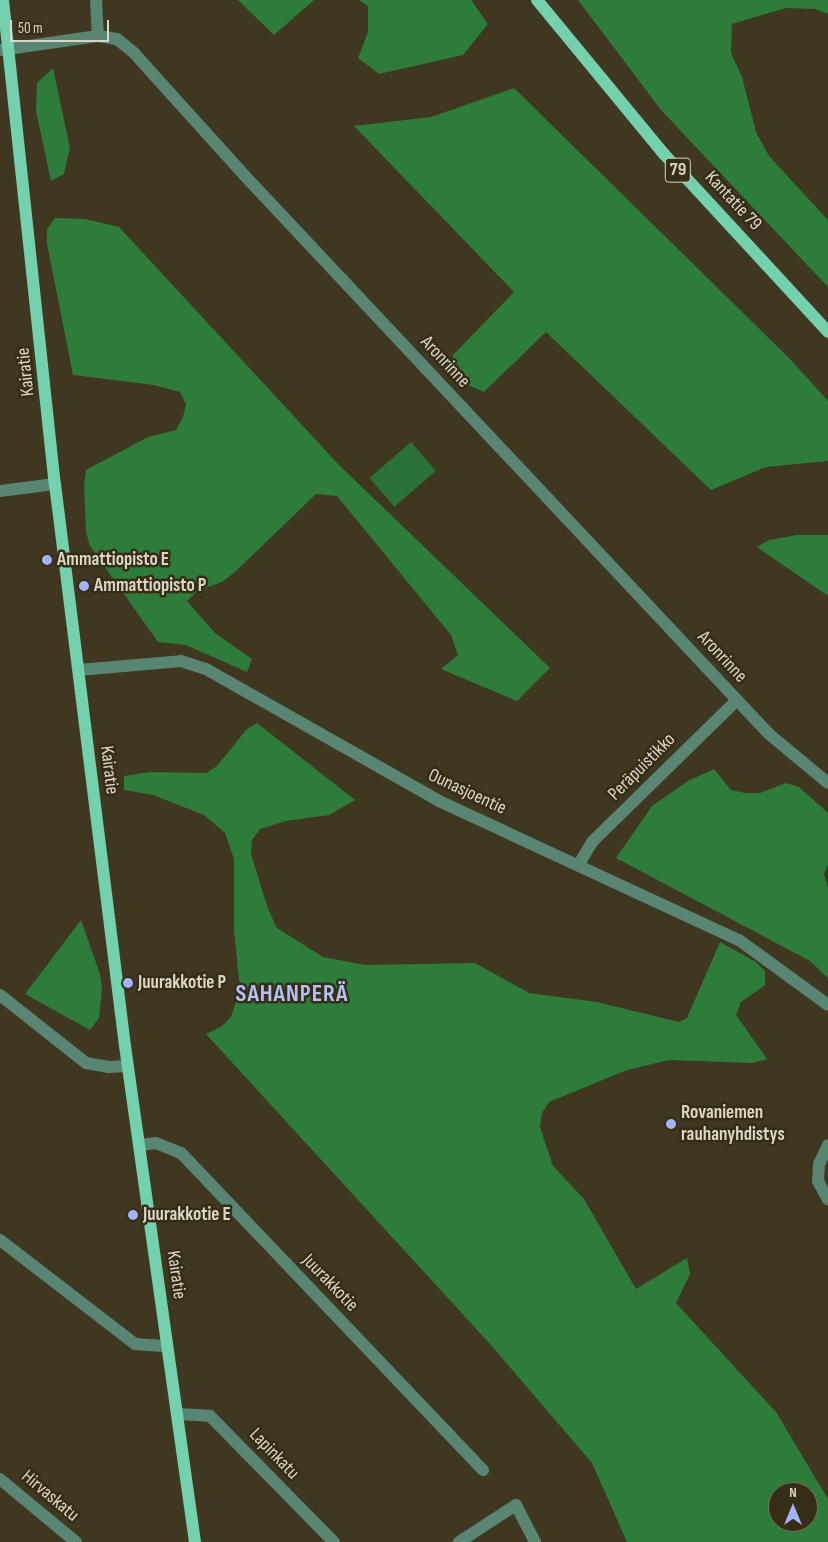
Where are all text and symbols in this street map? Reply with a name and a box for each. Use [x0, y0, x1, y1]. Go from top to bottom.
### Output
scale bar [12, 10, 111, 42]
text: 50 m [18, 19, 43, 38]
road number: 79 [664, 154, 692, 186]
street label: Kantatie 79 [700, 166, 766, 236]
street label: Aronrinne [415, 331, 475, 393]
street label: Kairatie [12, 347, 40, 397]
place label: Ammattiopisto E [57, 549, 169, 571]
marker: Ammattiopisto E [41, 554, 53, 566]
place label: Ammattiopisto P [94, 575, 206, 597]
marker: Ammattiopisto P [78, 580, 90, 592]
street label: Aronrinne [692, 626, 752, 688]
street label: Peräpuistikko [604, 729, 680, 805]
street label: Kairatie [95, 744, 123, 796]
street label: Ounasjoentie [424, 764, 510, 820]
place label: Juurakkotie P [138, 972, 226, 994]
marker: Juurakkotie P [122, 977, 134, 989]
district label: SAHANPERÄ [234, 980, 350, 1008]
place label: Rovaniemen rauhanyhdistys [681, 1102, 785, 1146]
marker: Rovaniemen rauhanyhdistys [665, 1118, 677, 1130]
place label: Juurakkotie E [143, 1204, 231, 1226]
marker: Juurakkotie E [127, 1209, 139, 1221]
street label: Kairatie [161, 1249, 191, 1301]
street label: Juurakkotie [297, 1249, 363, 1317]
street label: Lapinkatu [244, 1424, 304, 1484]
street label: Hirvaskatu [17, 1465, 83, 1527]
north arrow [768, 1482, 818, 1532]
text: N [789, 1484, 797, 1501]

